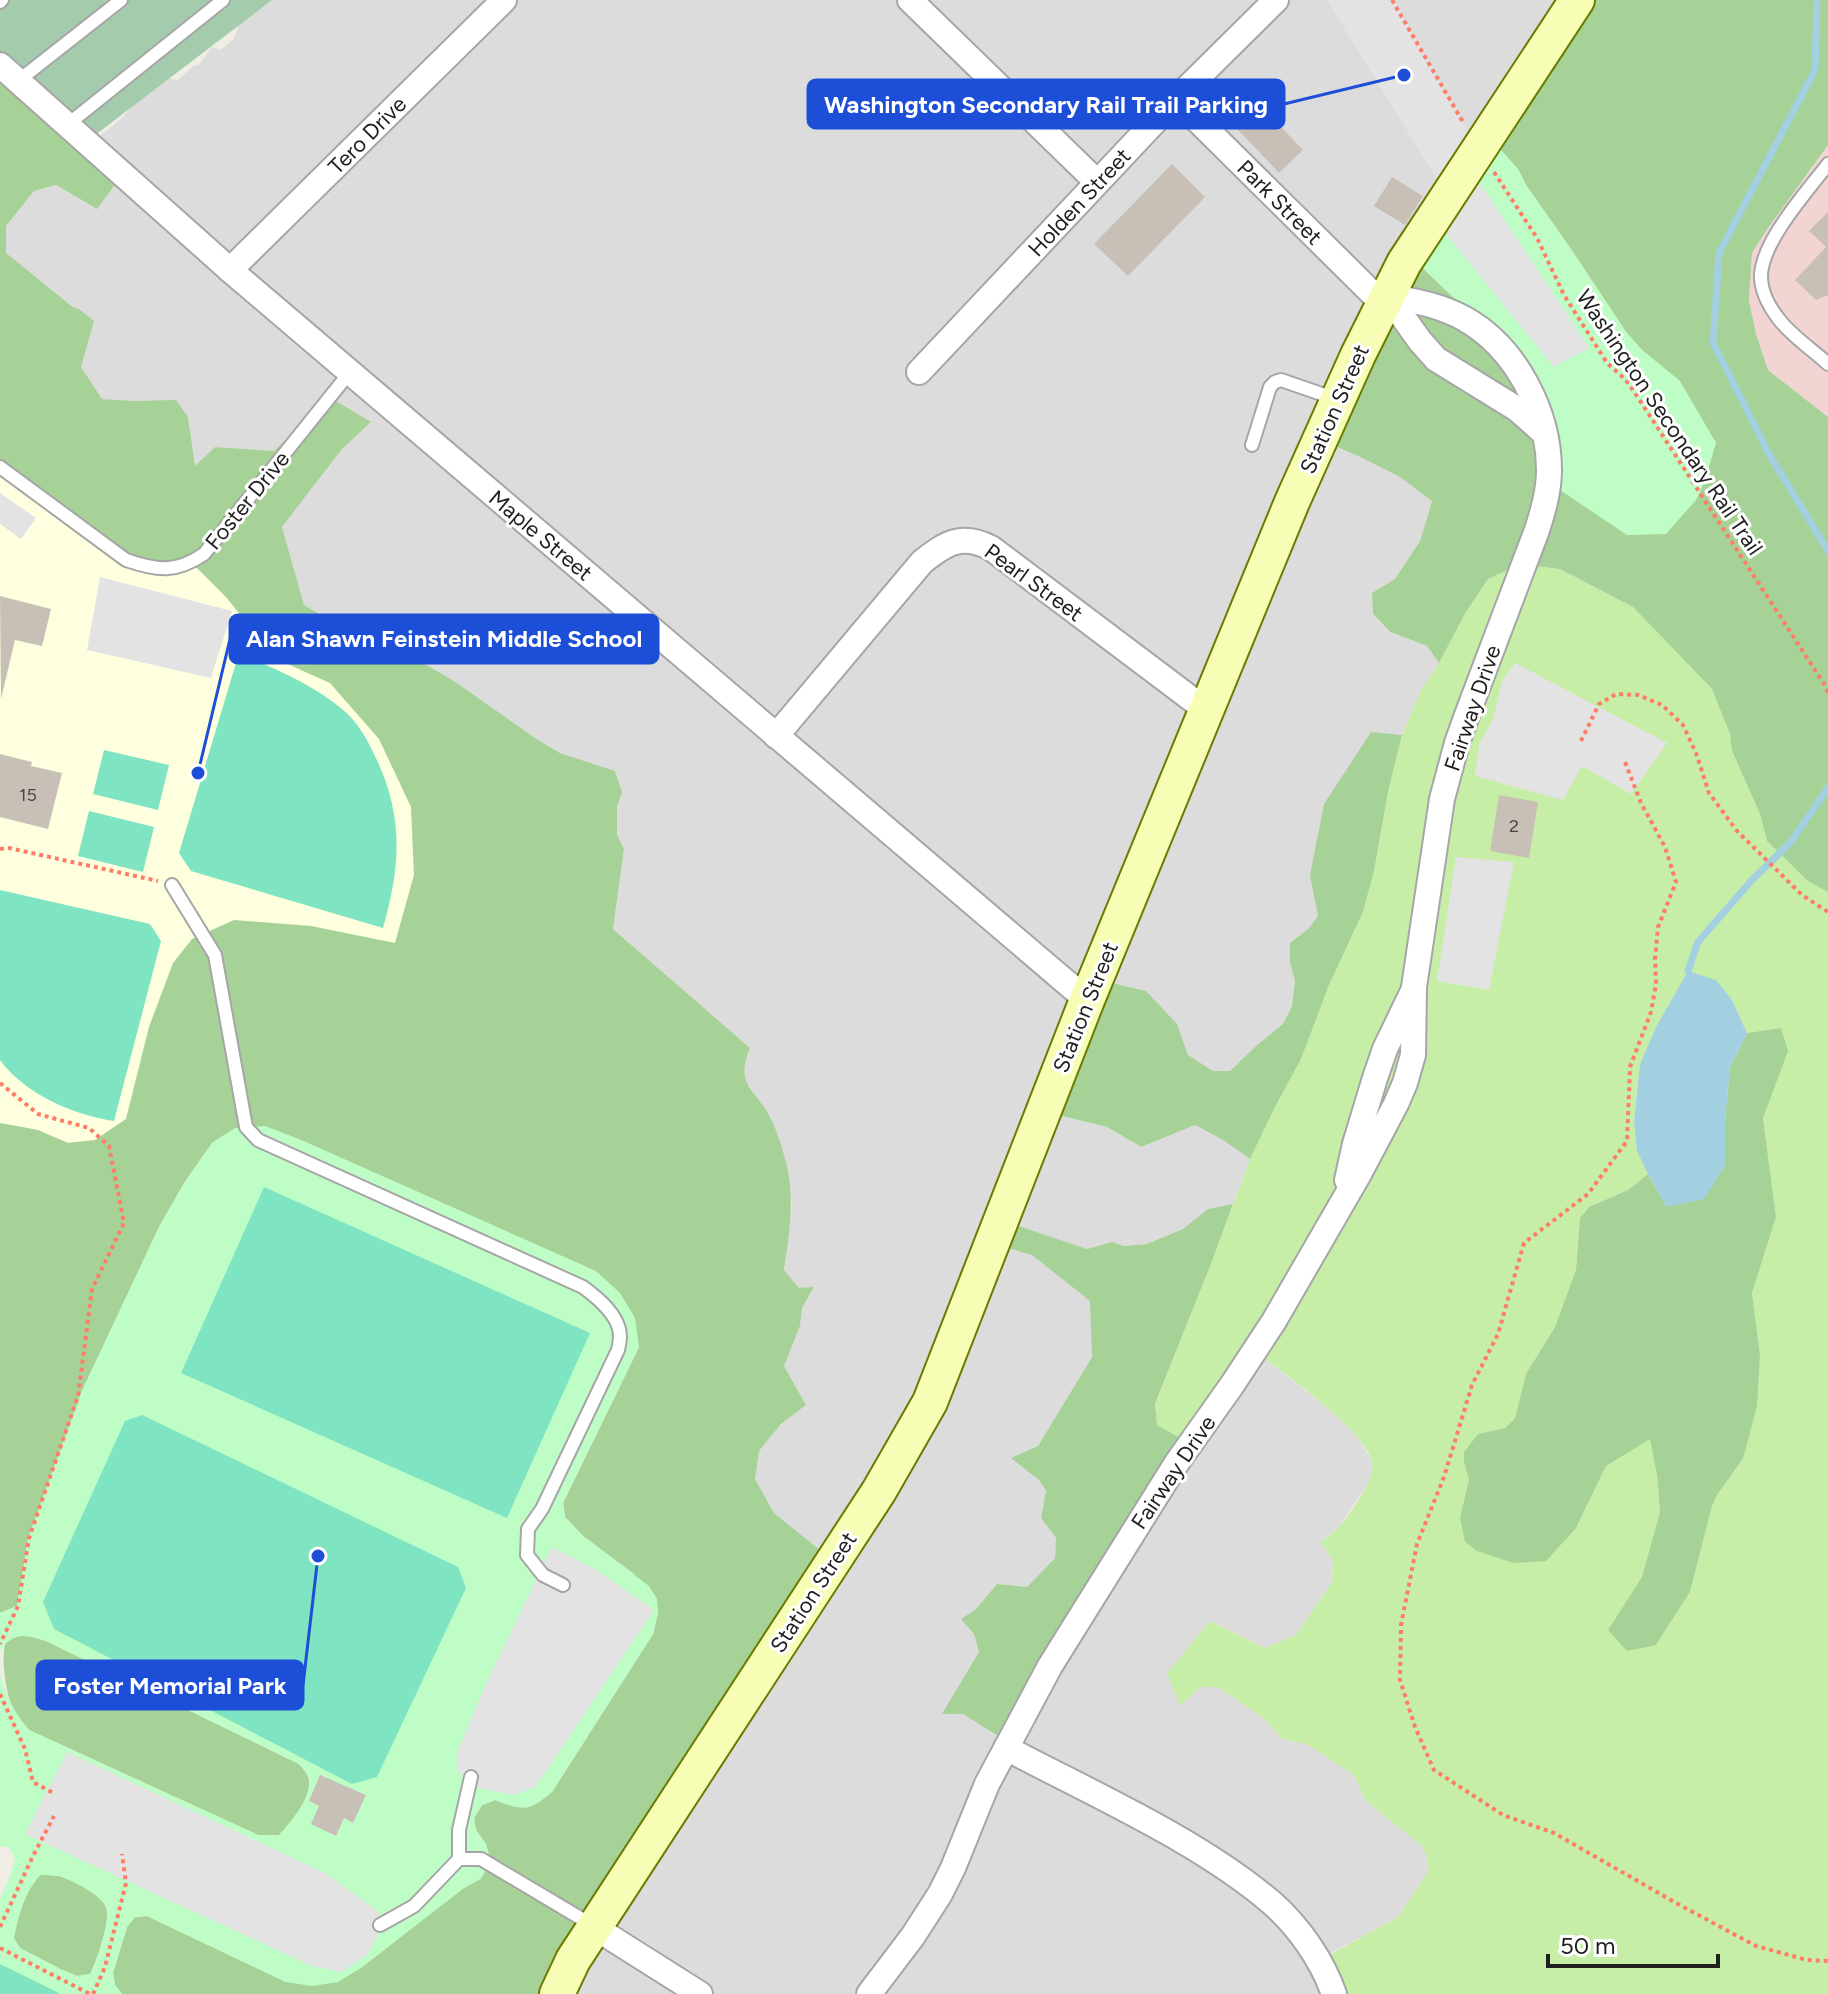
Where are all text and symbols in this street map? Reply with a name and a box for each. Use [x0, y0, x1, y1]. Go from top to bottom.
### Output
callout: Washington Secondary Rail Trail Parking [808, 80, 1284, 128]
text: Washington Secondary Rail Trail Parking [824, 90, 1268, 119]
street label: Tero Drive [323, 91, 412, 180]
street label: Holden Street [1022, 143, 1136, 262]
street label: Park Street [1232, 154, 1328, 250]
street label: Washington Secondary Rail Trail [1571, 285, 1769, 560]
street label: Station Street [1294, 340, 1375, 478]
street label: Foster Drive [199, 446, 295, 555]
street label: Maple Street [483, 484, 598, 586]
street label: Pearl Street [979, 538, 1088, 627]
callout: Alan Shawn Feinstein Middle School [230, 615, 658, 663]
text: Alan Shawn Feinstein Middle School [246, 624, 642, 653]
street label: Fairway Drive [1438, 642, 1507, 775]
house number: 15 [19, 784, 37, 806]
house number: 2 [1509, 815, 1519, 837]
street label: Station Street [1047, 938, 1124, 1076]
street label: Fairway Drive [1125, 1410, 1221, 1534]
street label: Station Street [764, 1527, 862, 1658]
callout: Foster Memorial Park [37, 1661, 303, 1709]
text: Foster Memorial Park [53, 1671, 287, 1700]
scale bar [1548, 1918, 1718, 1968]
text: 50 m [1560, 1931, 1616, 1960]

